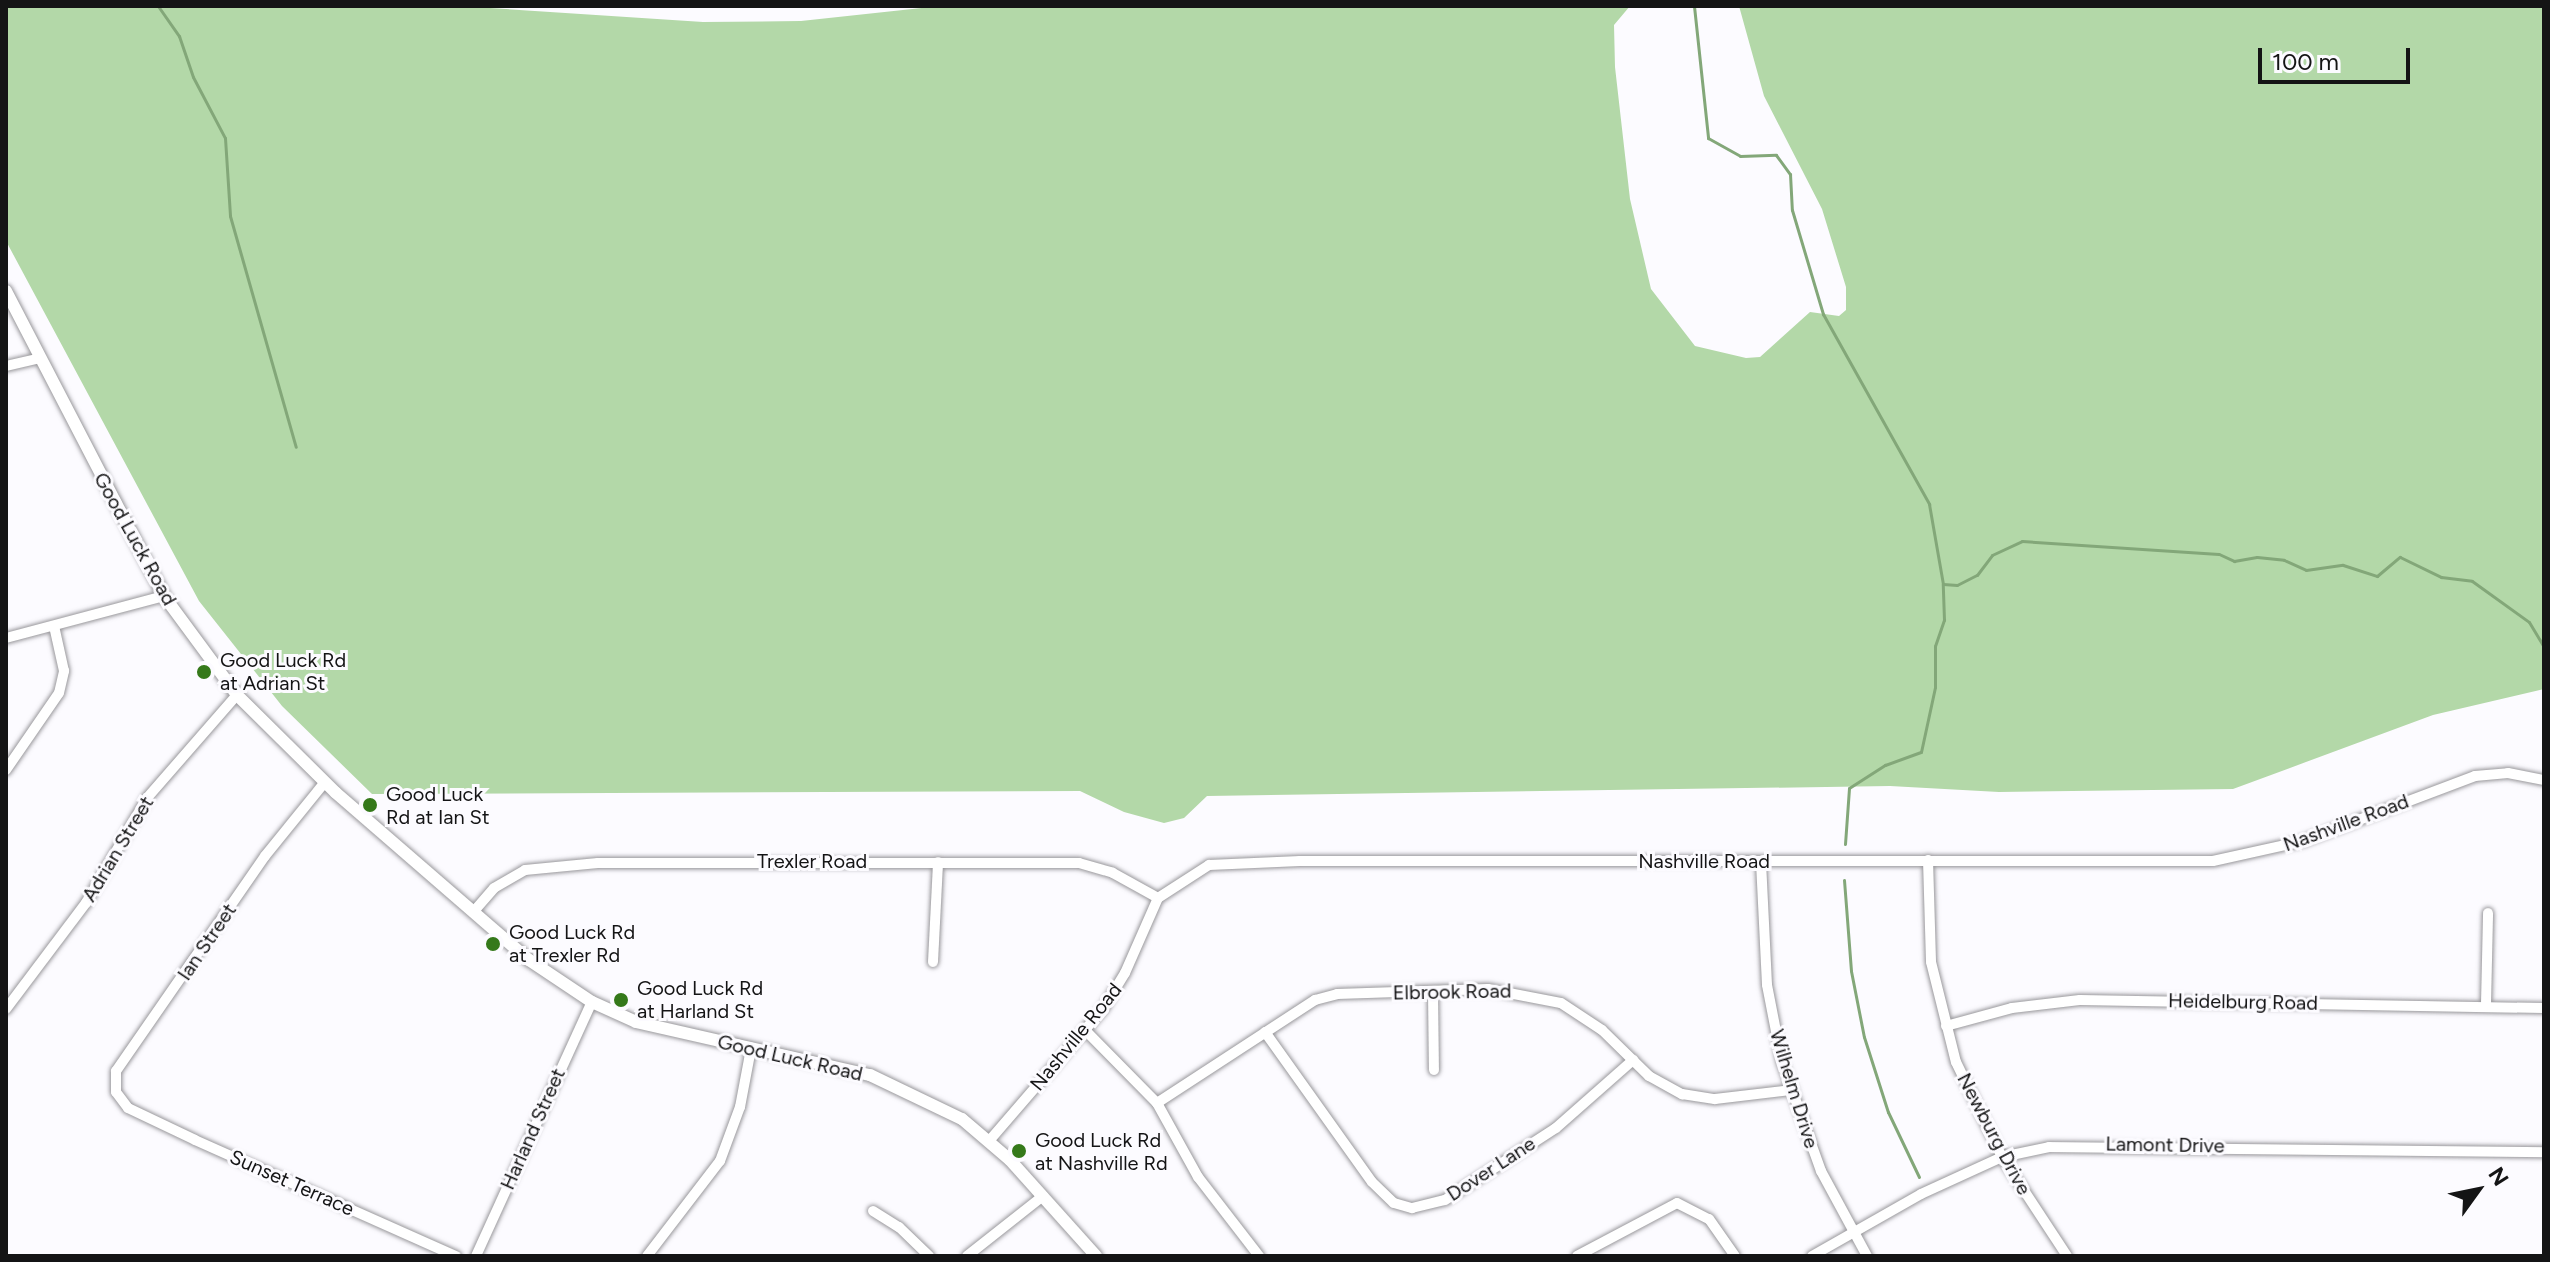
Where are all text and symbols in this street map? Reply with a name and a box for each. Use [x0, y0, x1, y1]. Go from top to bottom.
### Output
scale bar [2262, 32, 2414, 82]
text: 100 m [2272, 47, 2339, 76]
street label: Good Luck Road [89, 468, 181, 610]
place label: Good Luck Rd at Adrian St [220, 648, 346, 695]
marker: Good Luck Rd at Adrian St [195, 663, 213, 681]
place label: Good Luck Rd at Ian St [386, 782, 489, 829]
street label: Nashville Road [2280, 789, 2412, 857]
street label: Adrian Street [77, 792, 159, 906]
marker: Good Luck Rd at Ian St [361, 796, 379, 814]
street label: Trexler Road [757, 849, 867, 873]
street label: Nashville Road [1638, 849, 1770, 873]
street label: Ian Street [173, 899, 241, 985]
place label: Good Luck Rd at Trexler Rd [509, 920, 635, 967]
marker: Good Luck Rd at Trexler Rd [484, 935, 502, 953]
place label: Good Luck Rd at Harland St [637, 976, 763, 1023]
street label: Nashville Road [1025, 978, 1127, 1096]
street label: Elbrook Road [1392, 979, 1512, 1005]
street label: Heidelburg Road [2168, 989, 2318, 1015]
marker: Good Luck Rd at Harland St [612, 991, 630, 1009]
street label: Wilhelm Drive [1765, 1027, 1823, 1151]
street label: Good Luck Road [715, 1030, 865, 1086]
street label: Harland Street [496, 1065, 570, 1193]
street label: Newburg Drive [1952, 1069, 2036, 1199]
place label: Good Luck Rd at Nashville Rd [1035, 1128, 1168, 1175]
street label: Dover Lane [1442, 1132, 1540, 1206]
street label: Lamont Drive [2105, 1132, 2225, 1158]
marker: Good Luck Rd at Nashville Rd [1010, 1142, 1028, 1160]
street label: Sunset Terrace [226, 1145, 358, 1221]
north arrow [2438, 1150, 2518, 1230]
text: N [2483, 1162, 2514, 1191]

